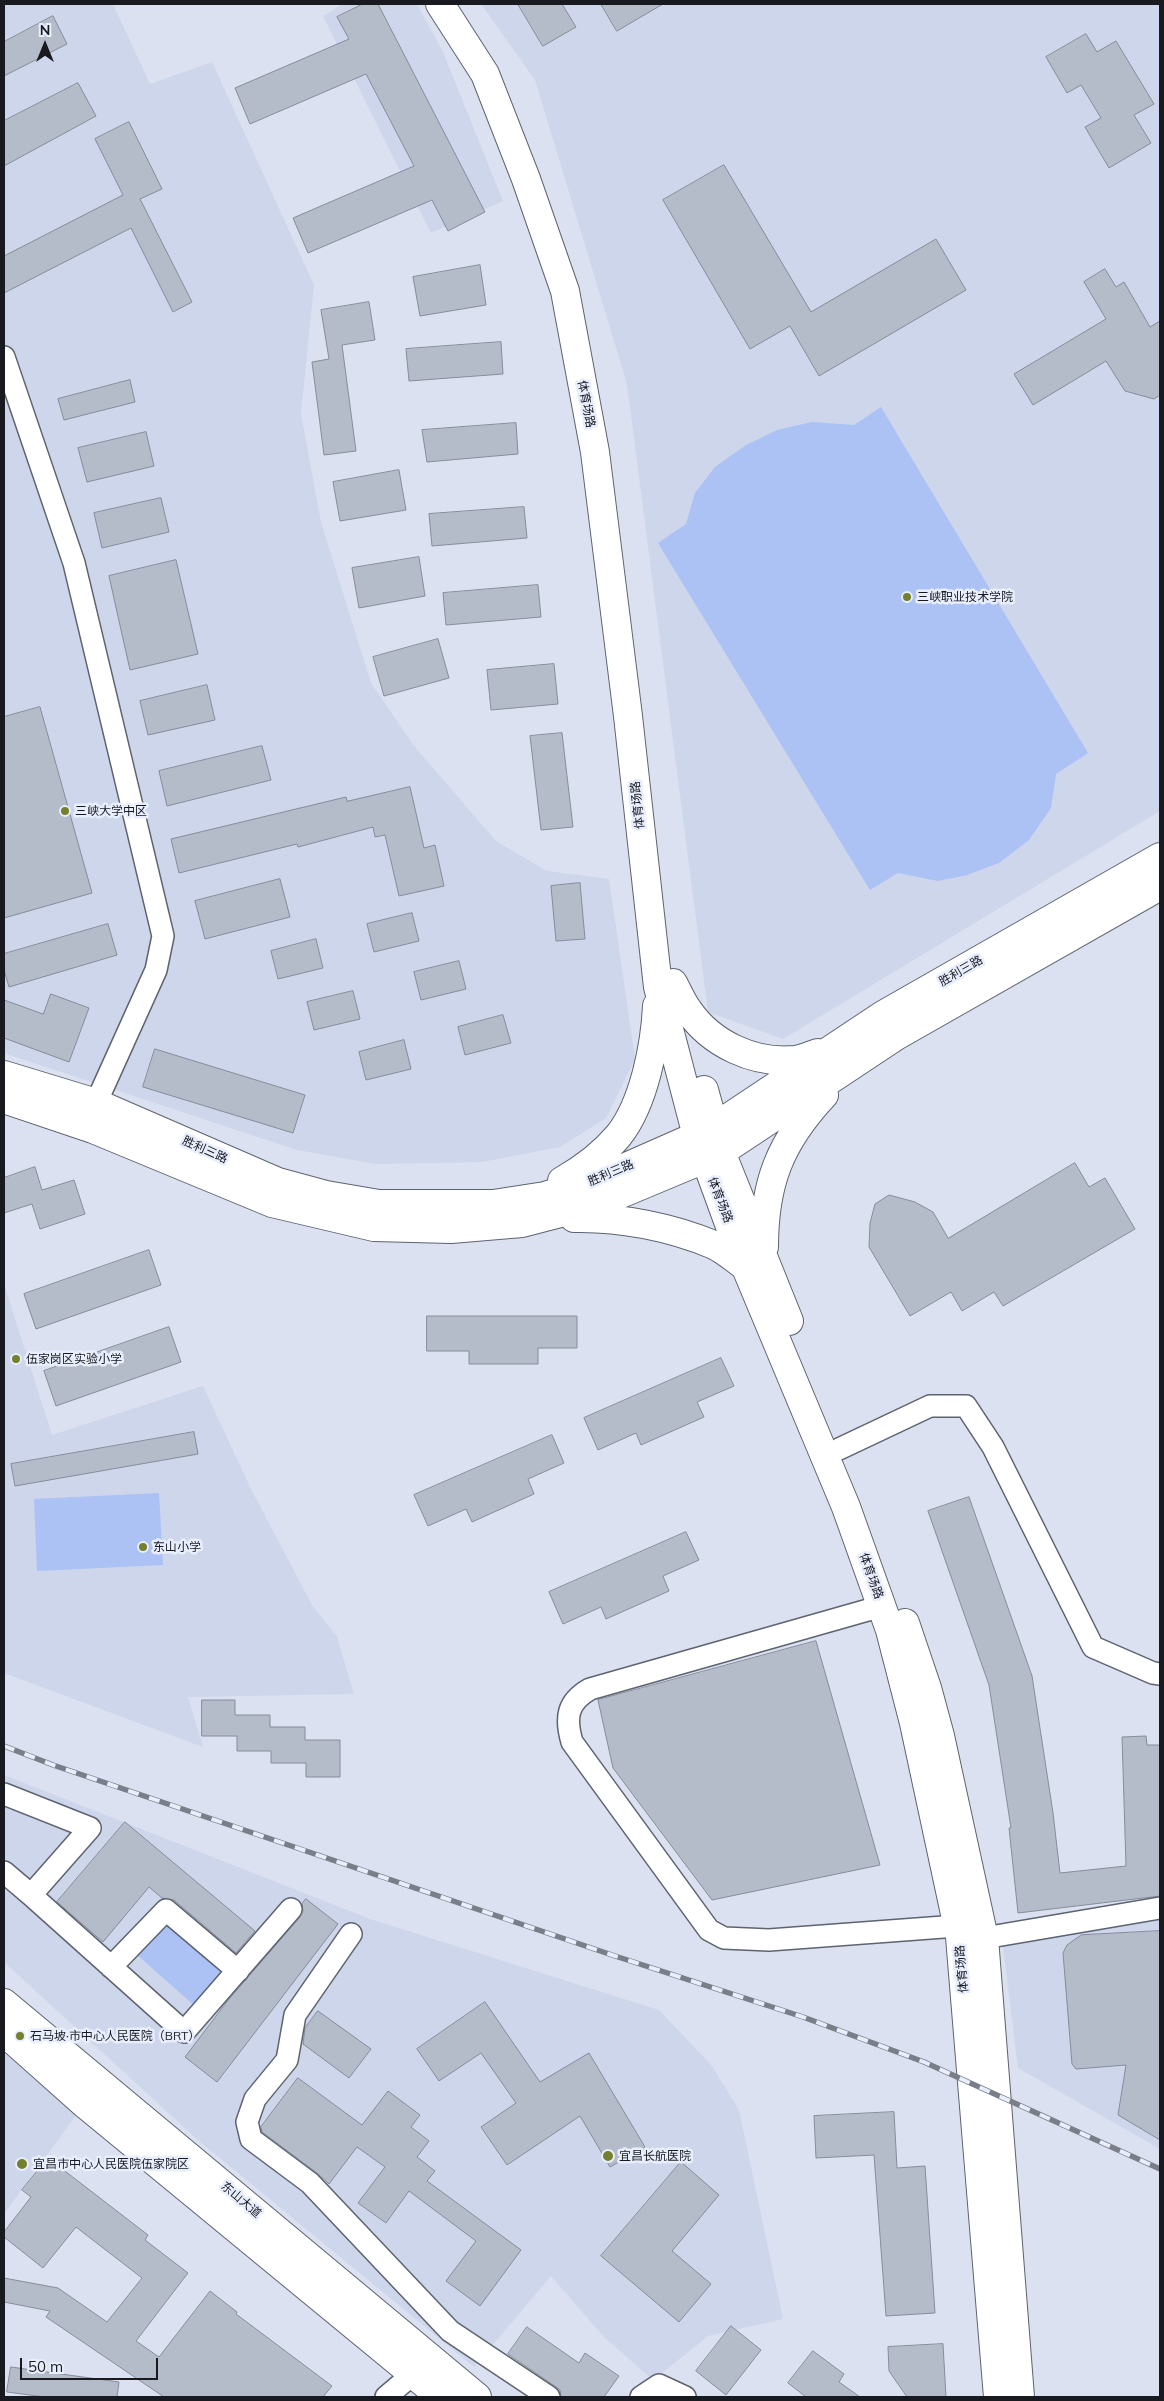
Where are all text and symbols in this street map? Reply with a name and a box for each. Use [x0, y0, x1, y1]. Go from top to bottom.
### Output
north arrow [20, 20, 70, 70]
text: N [40, 21, 50, 39]
street label: 体育场路 [574, 379, 598, 429]
place label: 三峡职业技术学院 [917, 590, 1013, 604]
marker: 三峡职业技术学院 [901, 591, 913, 603]
street label: 体育场路 [628, 780, 648, 830]
place label: 三峡大学中区 [75, 804, 147, 818]
marker: 三峡大学中区 [59, 805, 71, 817]
street label: 胜利三路 [937, 953, 985, 989]
street label: 胜利三路 [180, 1134, 230, 1166]
street label: 胜利三路 [586, 1157, 636, 1189]
street label: 体育场路 [705, 1175, 735, 1225]
place label: 伍家岗区实验小学 [26, 1352, 122, 1366]
marker: 伍家岗区实验小学 [10, 1353, 22, 1365]
place label: 东山小学 [153, 1540, 201, 1554]
marker: 东山小学 [137, 1541, 149, 1553]
street label: 体育场路 [856, 1551, 886, 1601]
street label: 体育场路 [953, 1944, 971, 1994]
place label: 石马坡·市中心人民医院（BRT） [30, 2029, 200, 2043]
marker: 石马坡·市中心人民医院（BRT） [14, 2030, 26, 2042]
marker: 宜昌长航医院 [601, 2149, 615, 2163]
place label: 宜昌长航医院 [619, 2149, 691, 2163]
marker: 宜昌市中心人民医院伍家院区 [15, 2157, 29, 2171]
place label: 宜昌市中心人民医院伍家院区 [33, 2157, 189, 2171]
street label: 东山大道 [218, 2179, 264, 2221]
scale bar [22, 2348, 160, 2380]
text: 50 m [28, 2357, 63, 2376]

